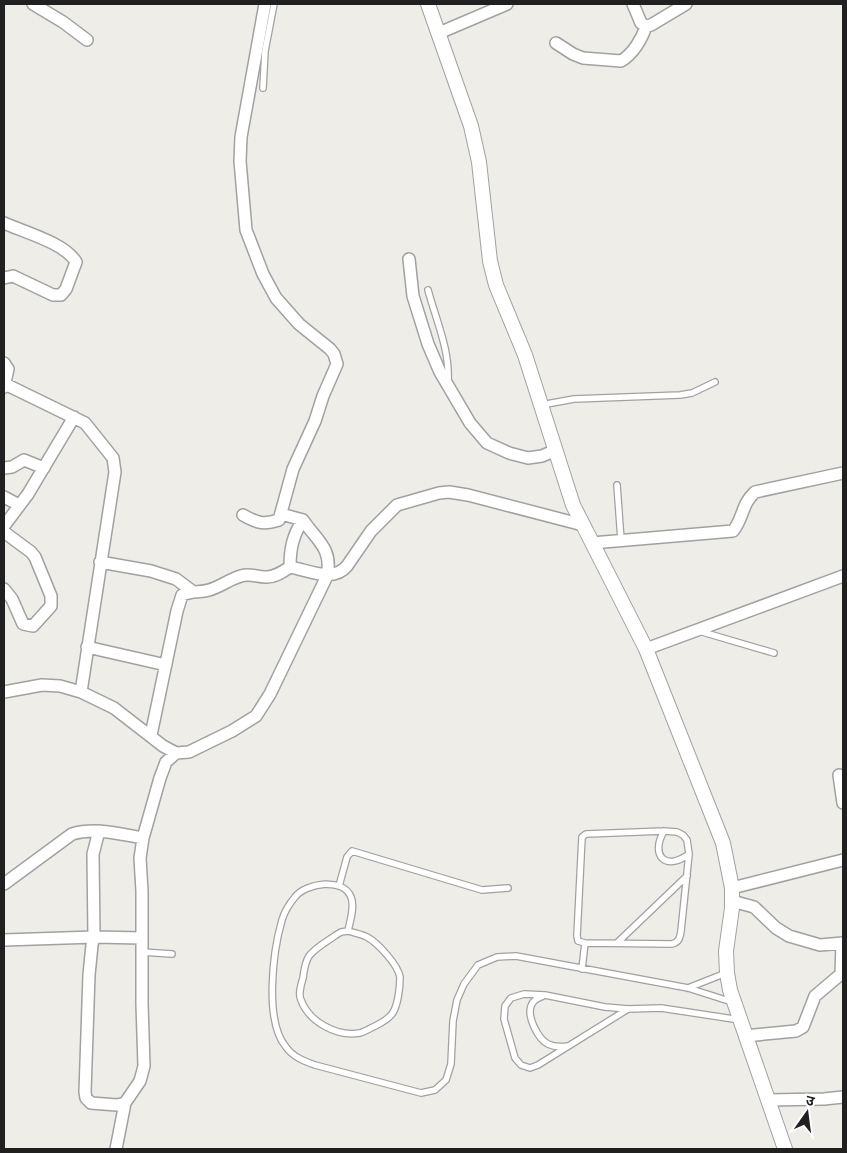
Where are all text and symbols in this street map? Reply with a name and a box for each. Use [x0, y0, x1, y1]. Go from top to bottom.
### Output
north arrow [782, 1088, 832, 1138]
text: उ [804, 1092, 817, 1109]

